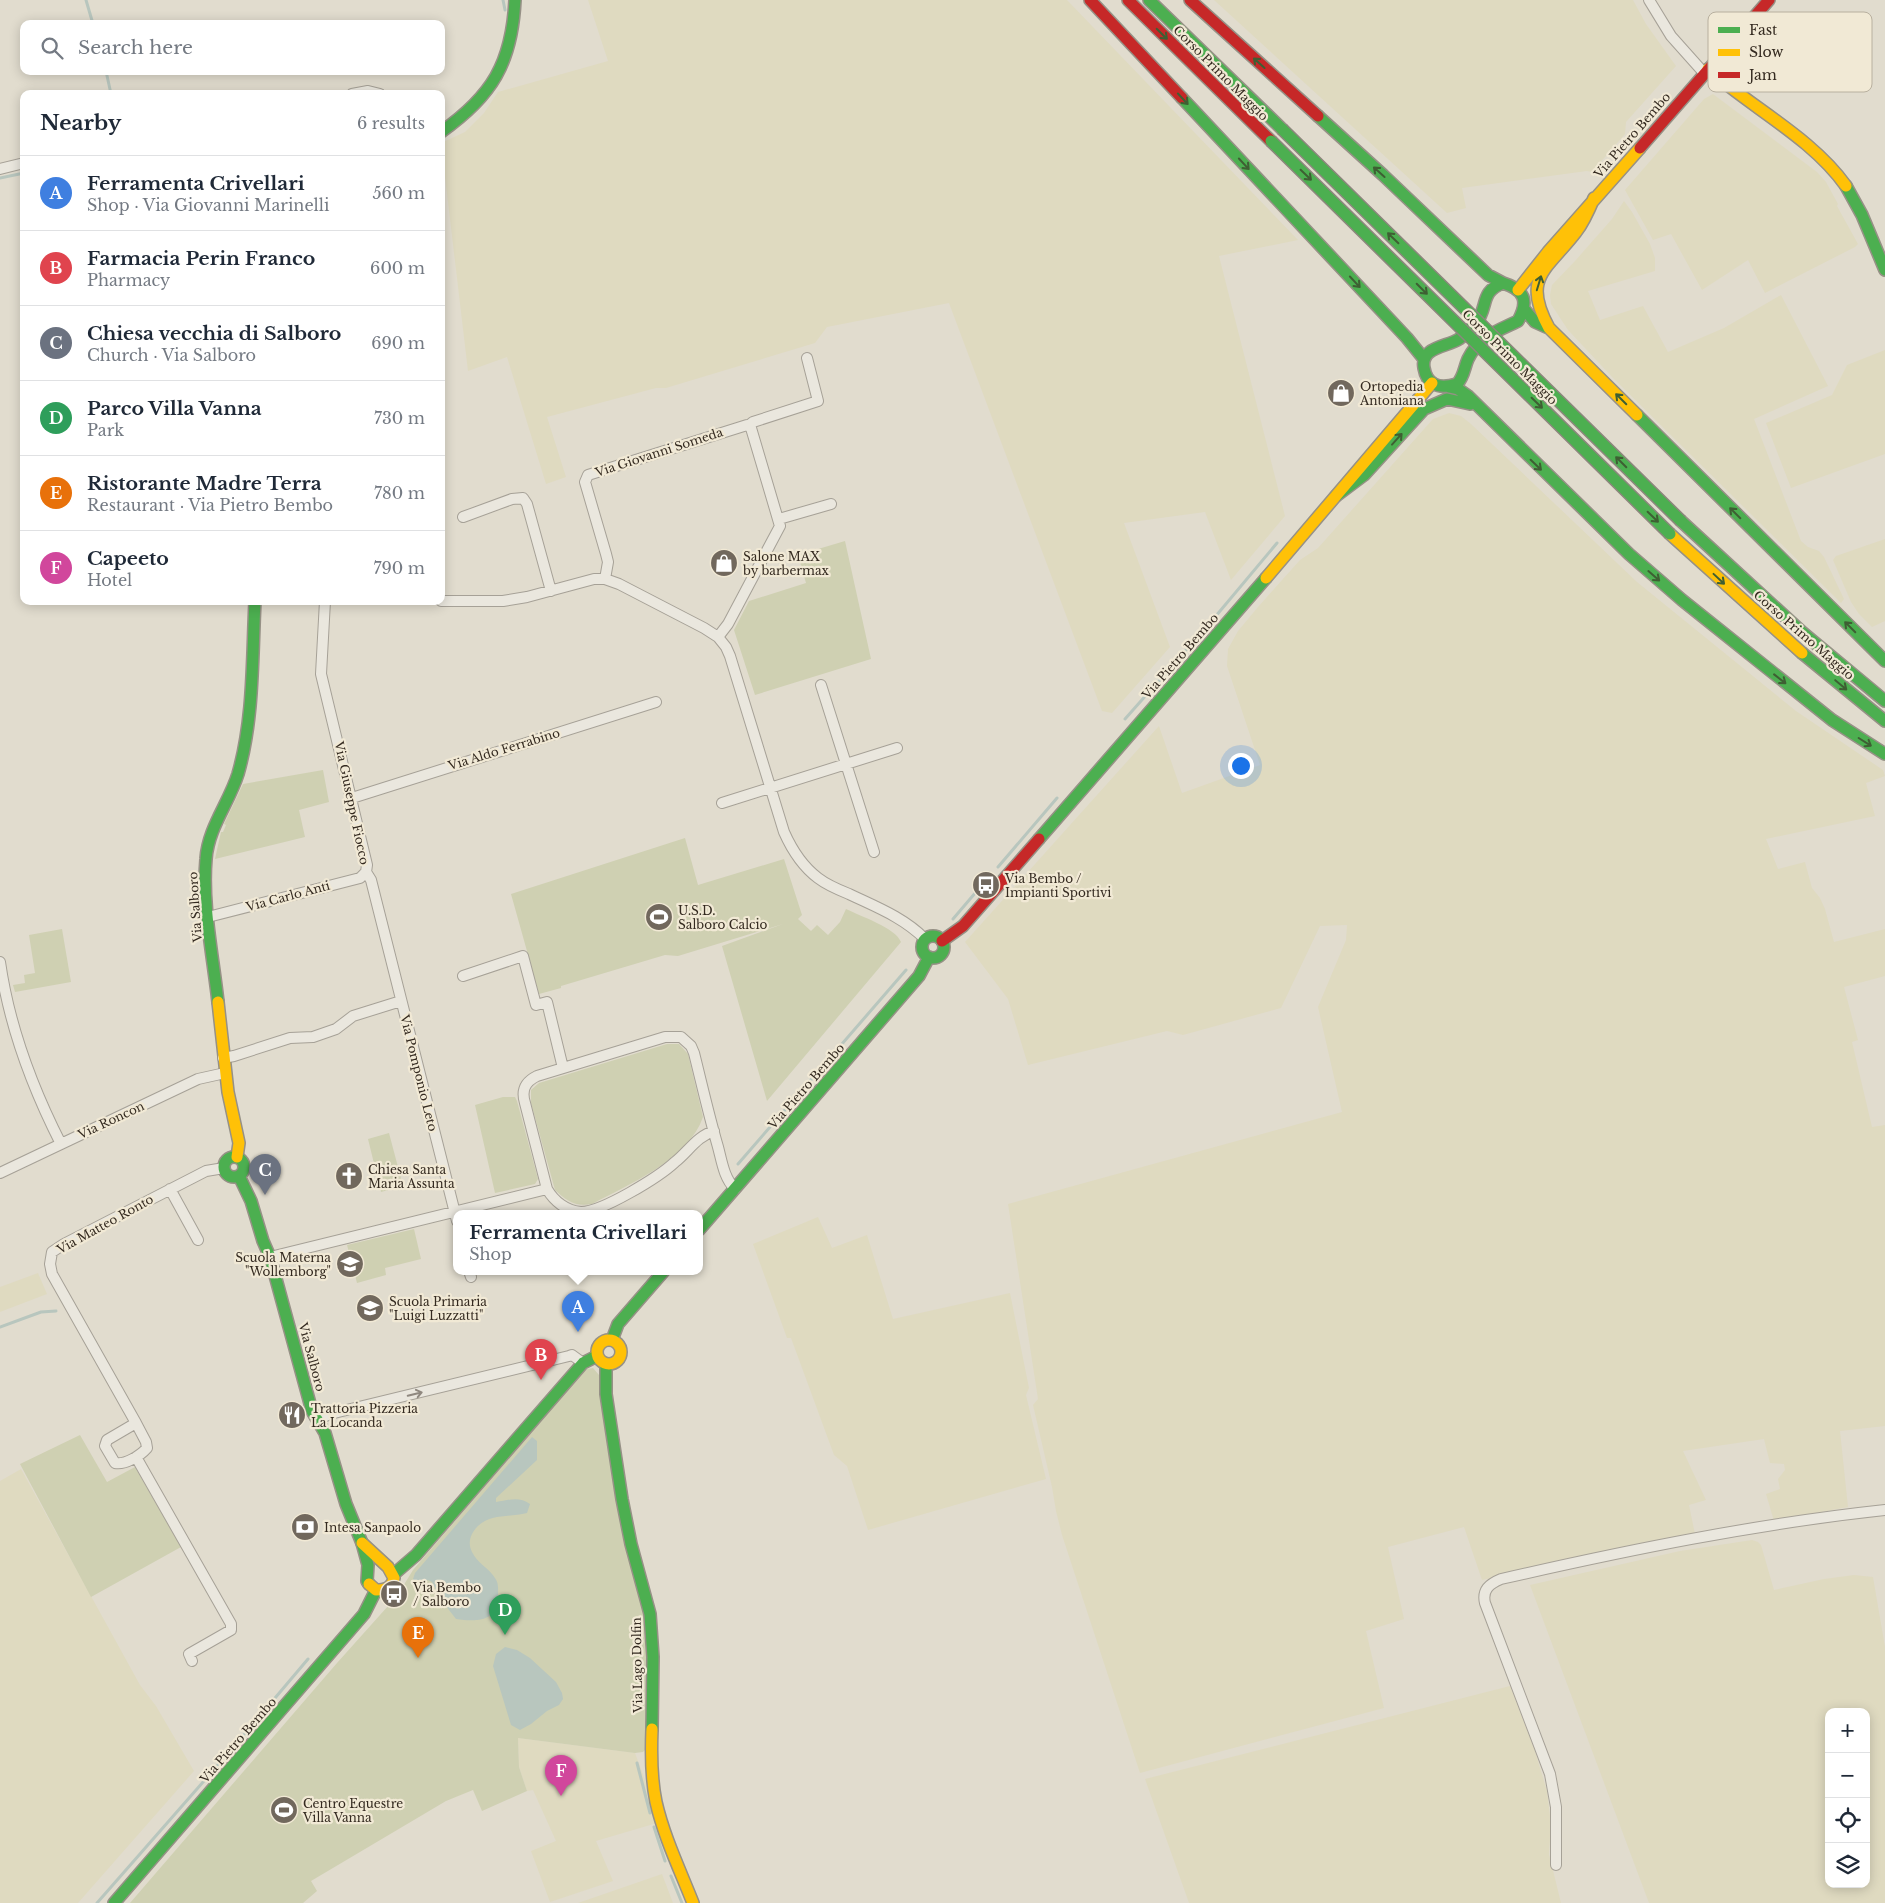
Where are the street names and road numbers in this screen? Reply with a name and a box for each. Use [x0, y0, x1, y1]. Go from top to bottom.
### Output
street label: Corso Primo Maggio [1170, 22, 1272, 124]
street label: Via Pietro Bembo [1590, 89, 1673, 182]
street label: Corso Primo Maggio [1459, 306, 1561, 408]
street label: Via Giovanni Someda [592, 424, 725, 480]
street label: Corso Primo Maggio [1751, 587, 1857, 683]
street label: Via Pietro Bembo [1138, 610, 1221, 703]
street label: Via Aldo Ferrabino [445, 725, 562, 773]
street label: Via Giuseppe Fiocco [331, 739, 372, 866]
street label: Via Salboro [185, 871, 205, 944]
street label: Via Carlo Anti [243, 878, 332, 915]
street label: Via Pomponio Leto [397, 1012, 441, 1133]
street label: Via Pietro Bembo [764, 1040, 847, 1133]
street label: Via Roncon [75, 1098, 147, 1142]
street label: Via Matteo Ronto [53, 1191, 156, 1257]
street label: Via Salboro [295, 1320, 328, 1393]
street label: Via Lago Dolfin [629, 1617, 645, 1714]
street label: Via Pietro Bembo [196, 1694, 279, 1787]

